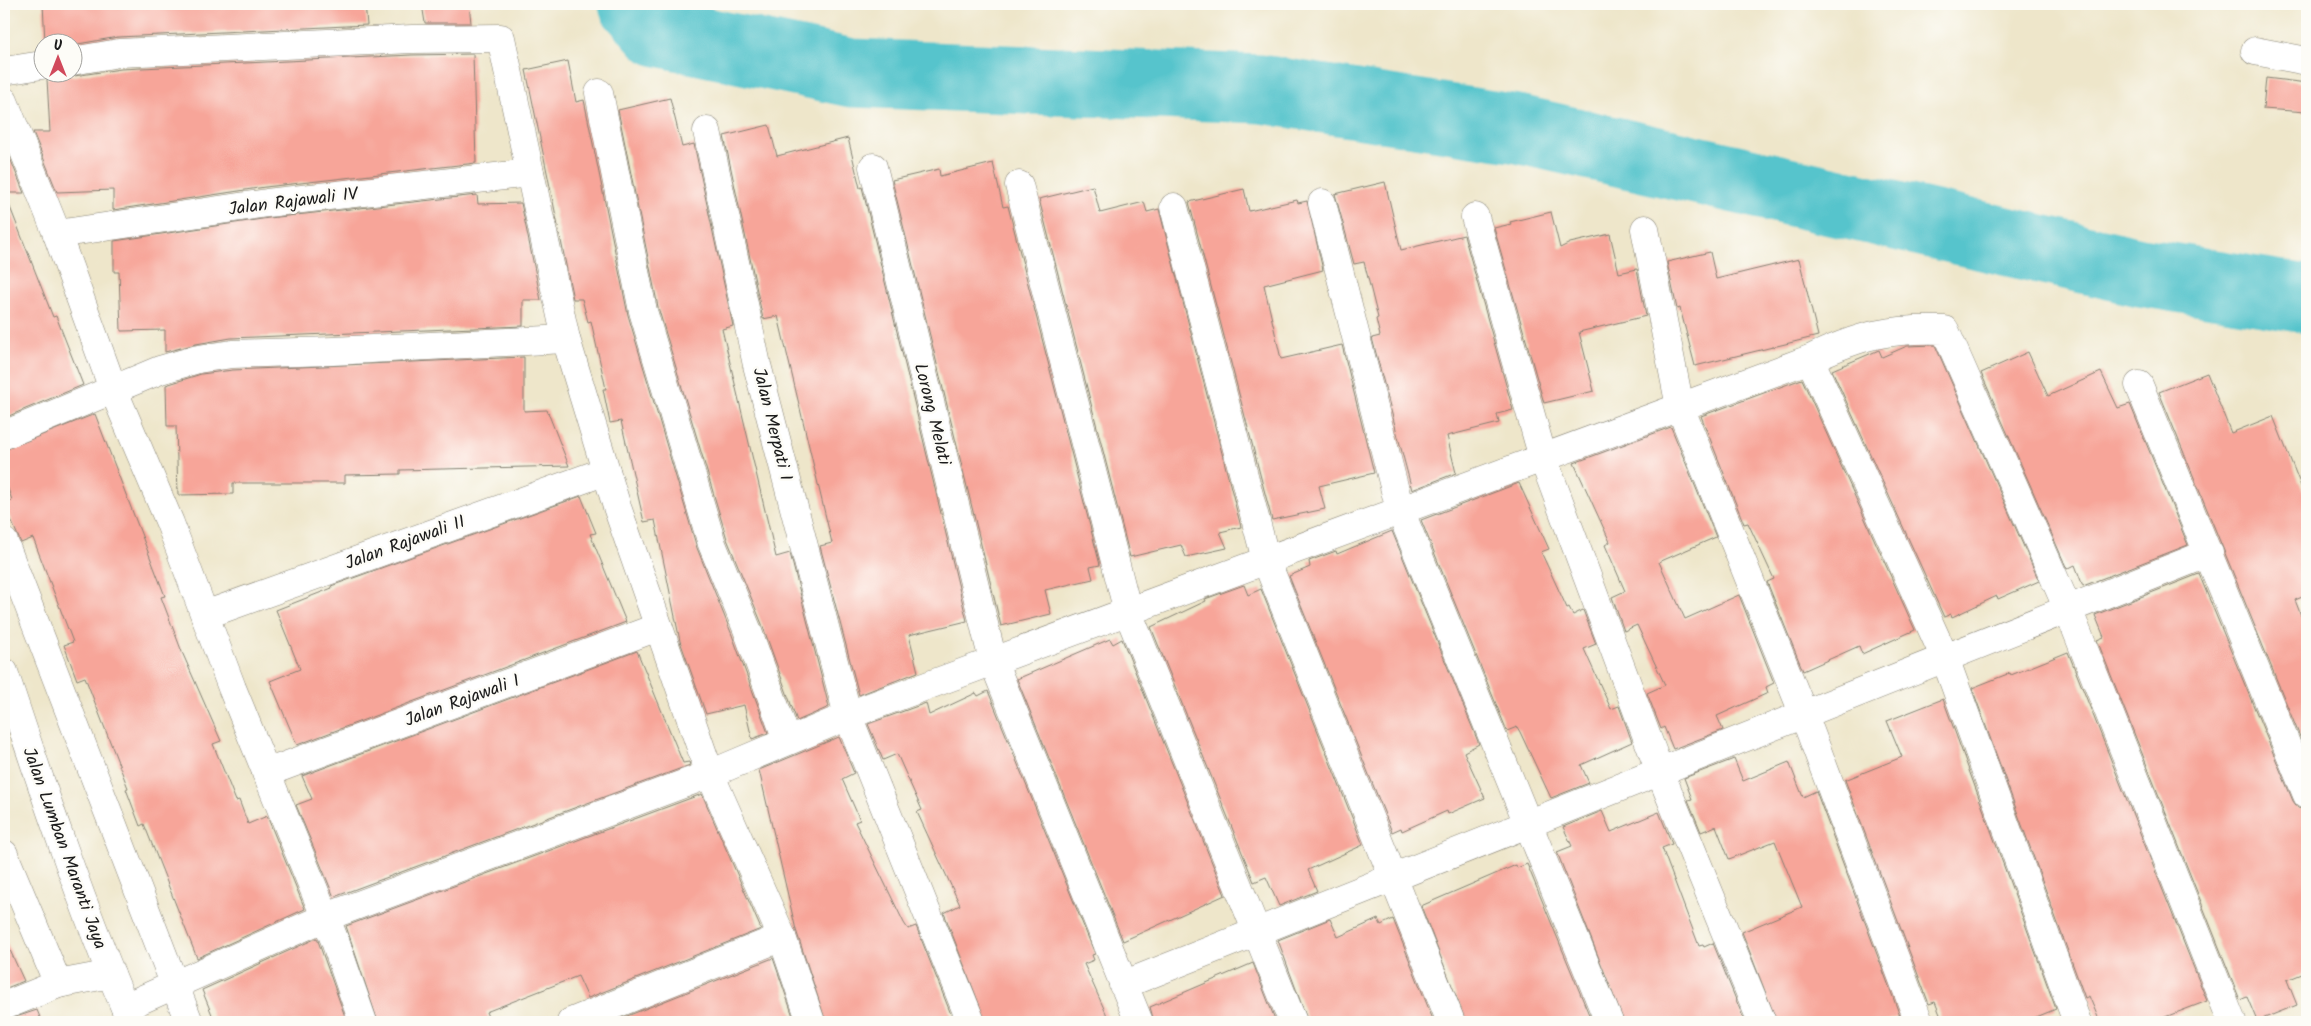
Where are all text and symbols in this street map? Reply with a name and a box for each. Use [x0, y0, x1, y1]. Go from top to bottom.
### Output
north arrow [32, 32, 82, 82]
text: U [54, 35, 63, 57]
street label: Jalan Rajawali IV [227, 180, 361, 225]
street label: Lorong Melati [905, 360, 958, 469]
street label: Jalan Merpati I [743, 365, 800, 484]
street label: Jalan Rajawali II [341, 508, 470, 579]
street label: Jalan Rajawali I [401, 667, 524, 736]
street label: Jalan Lumban Maranti Jaya [14, 744, 114, 954]

